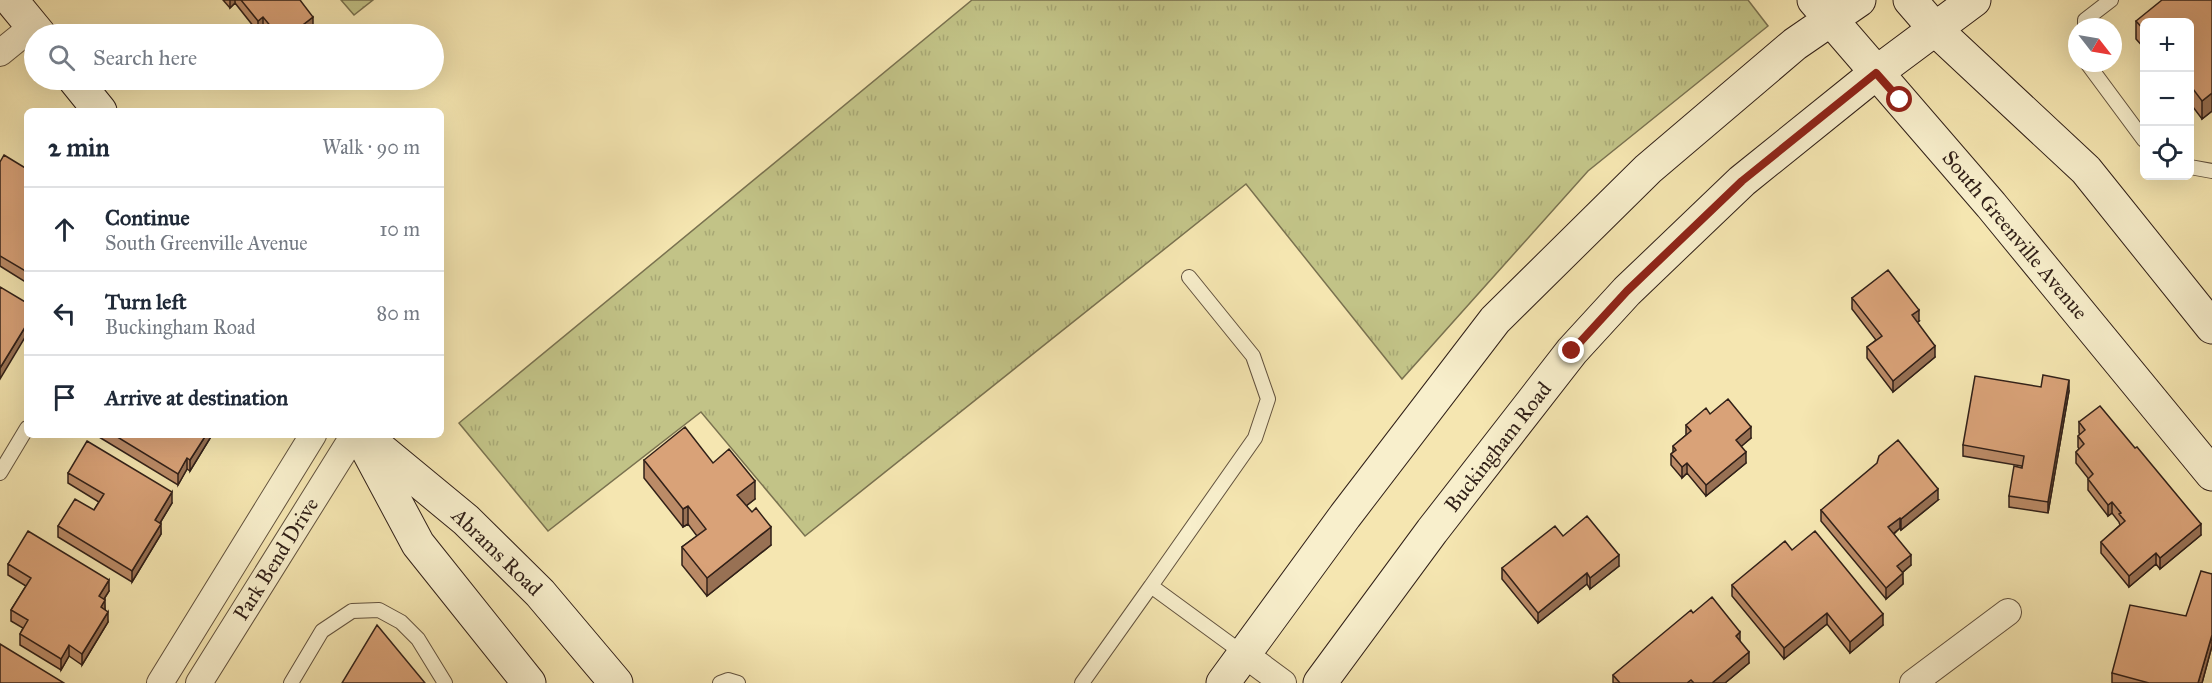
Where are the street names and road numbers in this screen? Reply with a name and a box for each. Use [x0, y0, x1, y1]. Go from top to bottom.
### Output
street label: South Greenville Avenue [1937, 145, 2094, 325]
street label: Buckingham Road [1439, 376, 1557, 517]
street label: Park Bend Drive [228, 492, 324, 625]
street label: Abrams Road [446, 502, 548, 602]

